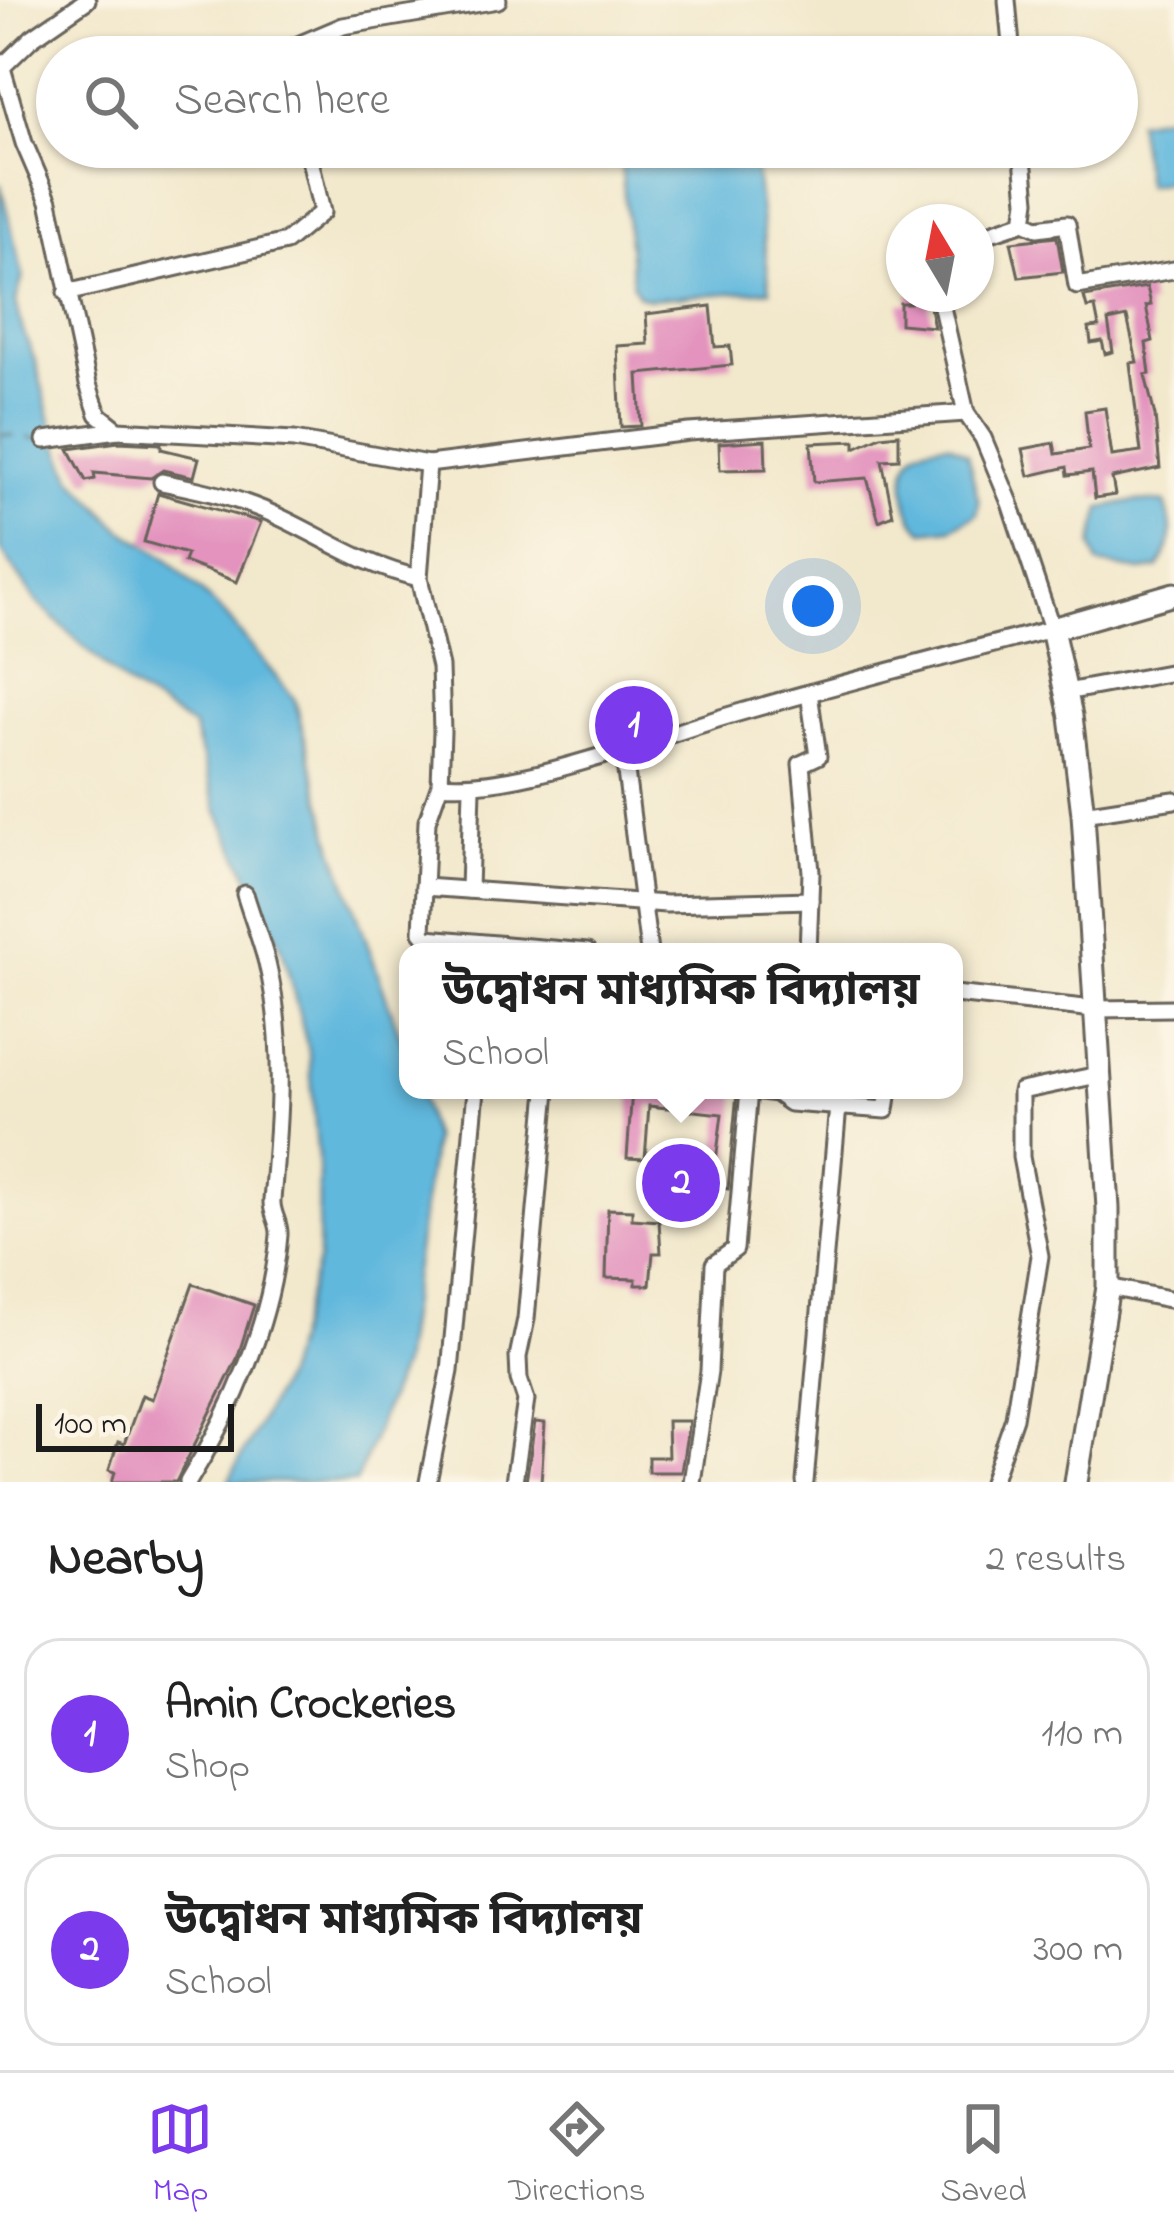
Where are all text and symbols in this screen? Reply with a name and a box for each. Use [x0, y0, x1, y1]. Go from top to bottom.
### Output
search box [36, 36, 1138, 168]
icon: search [78, 69, 144, 135]
text: Search here [174, 69, 390, 135]
north arrow [886, 204, 994, 312]
your location [783, 576, 843, 636]
pin: 1 [595, 680, 673, 770]
popup [399, 943, 963, 1099]
text: উদ্বোধন মাধ্যমিক বিদ্যালয় [442, 960, 920, 1026]
text: School [442, 1026, 549, 1083]
pin: 2 [642, 1138, 720, 1228]
scale bar [36, 1398, 234, 1451]
text: 100 m [54, 1401, 127, 1449]
text: Nearby [48, 1523, 204, 1598]
text: 2 results [986, 1532, 1126, 1589]
text: Amin Crockeries [165, 1673, 456, 1739]
text: 1 [84, 1706, 96, 1763]
text: 110 m [1041, 1706, 1123, 1763]
text: Shop [165, 1739, 250, 1796]
text: উদ্বোধন মাধ্যমিক বিদ্যালয় [165, 1889, 642, 1955]
text: 2 [80, 1922, 100, 1979]
text: 300 m [1033, 1922, 1123, 1979]
text: School [165, 1955, 272, 2012]
tab: Map [147, 2096, 213, 2216]
tab: Directions [508, 2096, 646, 2216]
tab: Saved [940, 2096, 1027, 2216]

